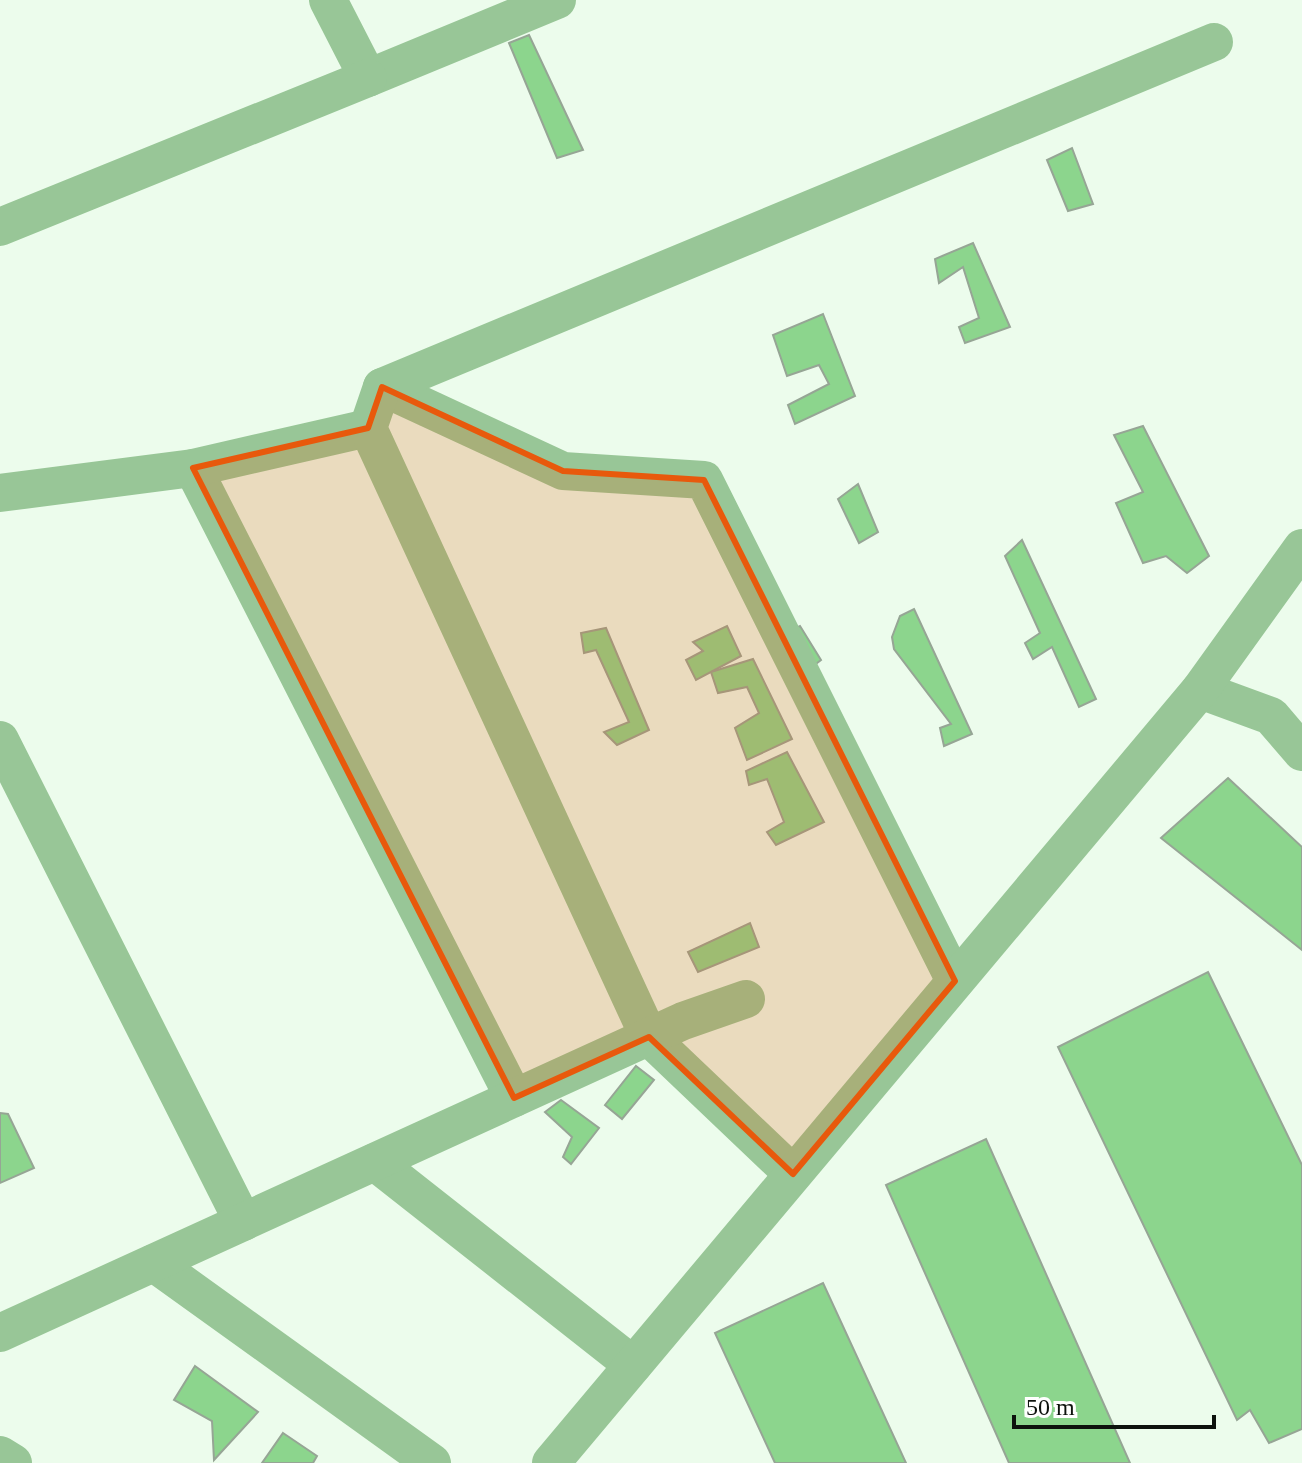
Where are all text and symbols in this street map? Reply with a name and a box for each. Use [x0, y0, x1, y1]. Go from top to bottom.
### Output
scale bar [1014, 1379, 1214, 1429]
text: 50 m [1026, 1394, 1075, 1420]

